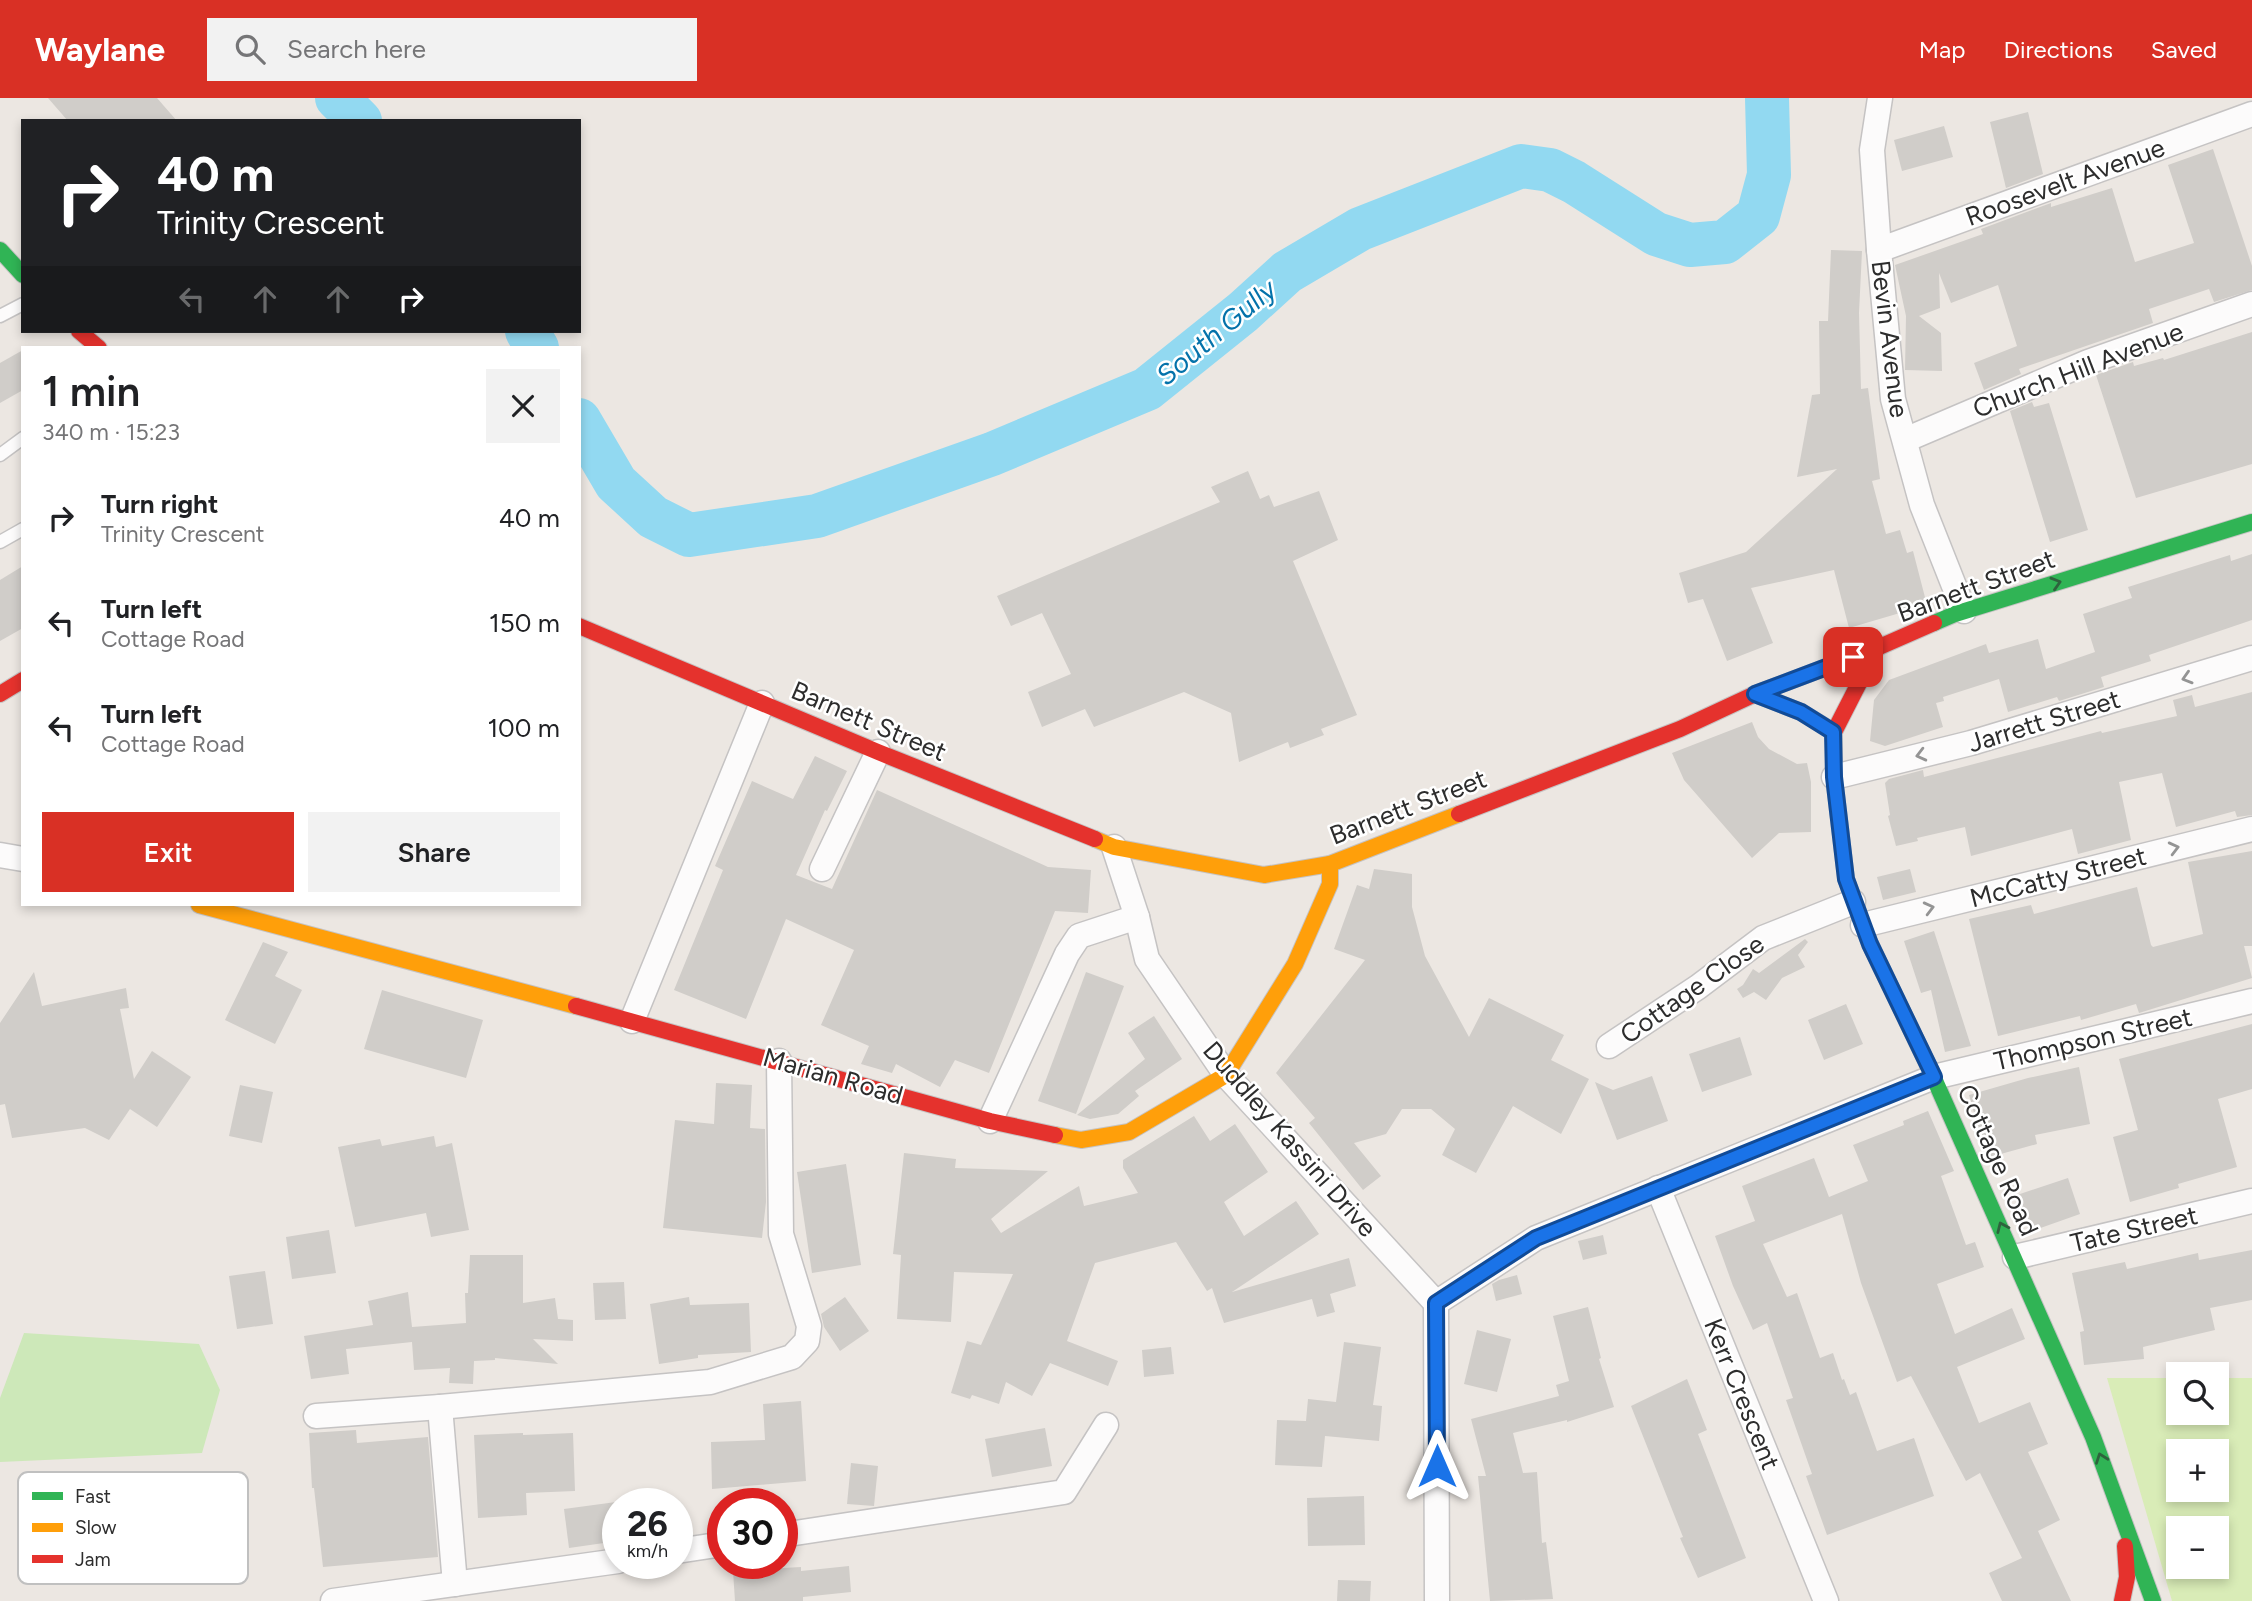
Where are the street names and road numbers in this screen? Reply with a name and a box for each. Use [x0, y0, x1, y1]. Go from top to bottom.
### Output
street label: Roosevelt Avenue [1961, 131, 2169, 233]
street label: Bevin Avenue [1864, 259, 1916, 419]
street label: Church Hill Avenue [1968, 315, 2188, 425]
street label: Barnett Street [1893, 543, 2059, 629]
street label: Barnett Street [787, 674, 952, 768]
street label: Jarrett Street [1964, 683, 2124, 759]
street label: Barnett Street [1325, 762, 1491, 852]
street label: McCatty Street [1966, 840, 2150, 914]
street label: Cottage Close [1614, 928, 1770, 1050]
street label: Thompson Street [1991, 1001, 2195, 1077]
street label: Duddley Kassini Drive [1196, 1035, 1384, 1243]
street label: Marian Road [759, 1041, 907, 1111]
street label: Cottage Road [1950, 1079, 2046, 1241]
street label: Tate Street [2067, 1199, 2201, 1259]
street label: Kerr Crescent [1697, 1314, 1787, 1474]

